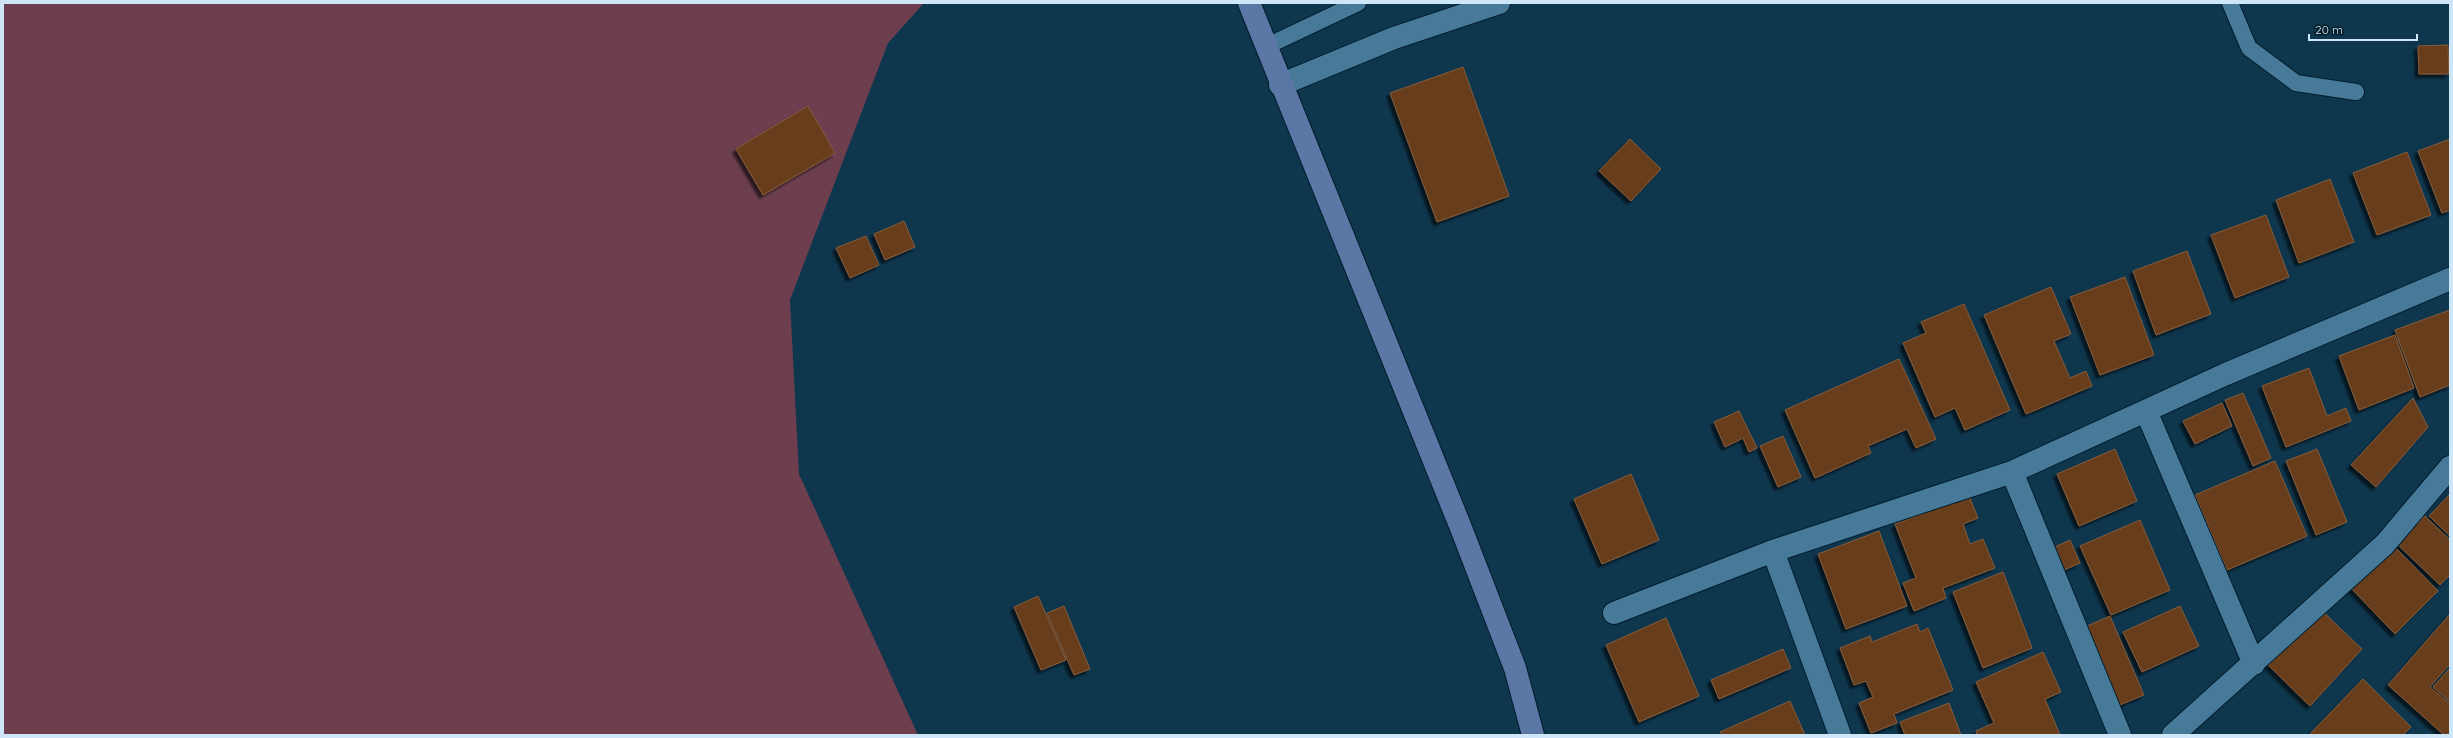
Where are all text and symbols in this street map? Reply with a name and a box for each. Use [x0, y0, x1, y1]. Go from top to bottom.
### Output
scale bar [2309, 16, 2417, 42]
text: 20 m [2315, 22, 2343, 37]

